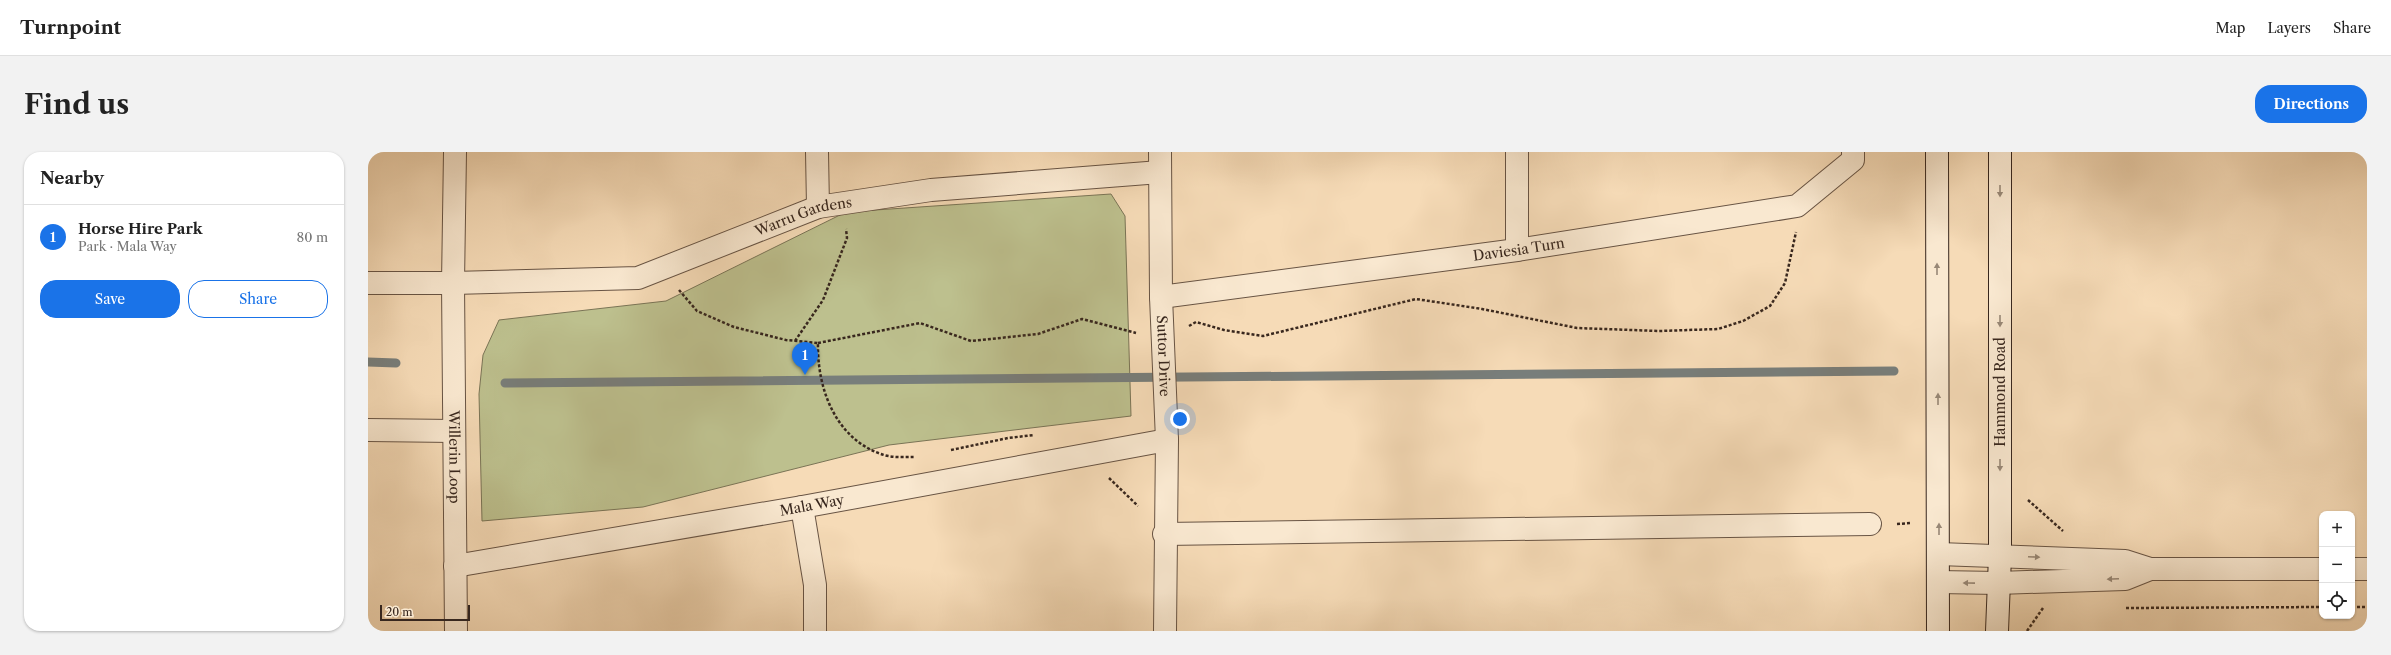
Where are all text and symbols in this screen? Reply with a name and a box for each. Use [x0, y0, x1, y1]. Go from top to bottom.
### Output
text: Turnpoint [20, 16, 121, 39]
text: Map [2215, 19, 2245, 37]
text: Layers [2267, 19, 2311, 37]
text: Share [2333, 19, 2371, 37]
button: Directions [2255, 85, 2367, 123]
text: Find us [24, 87, 129, 121]
text: Nearby [40, 168, 104, 188]
one-way arrow [1997, 185, 2003, 198]
street label: Warru Gardens [751, 193, 853, 240]
text: Horse Hire Park [78, 219, 203, 238]
text: 1 [50, 229, 56, 245]
text: 80 m [296, 229, 328, 245]
street label: Daviesia Turn [1472, 234, 1566, 265]
text: Park · Mala Way [78, 238, 177, 254]
one-way arrow [1934, 263, 1941, 275]
button: Save [40, 280, 180, 318]
button: Share [188, 280, 328, 318]
street label: Suttor Drive [1153, 315, 1174, 397]
one-way arrow [1997, 315, 2003, 328]
street label: Hammond Road [1991, 337, 2009, 447]
pin: 1 [792, 342, 818, 375]
one-way arrow [1935, 392, 1941, 405]
street label: Willerin Loop [445, 409, 464, 504]
your location [1170, 409, 1190, 429]
one-way arrow [1997, 459, 2003, 472]
street label: Mala Way [778, 490, 846, 520]
map controls [2319, 511, 2355, 619]
button: + [2319, 511, 2355, 547]
one-way arrow [1936, 522, 1942, 535]
button: − [2319, 547, 2355, 583]
one-way arrow [2028, 554, 2041, 560]
one-way arrow [2106, 576, 2119, 582]
one-way arrow [1962, 580, 1975, 586]
button: locate [2319, 583, 2355, 619]
scale bar [380, 603, 470, 622]
text: 20 m [386, 605, 412, 619]

